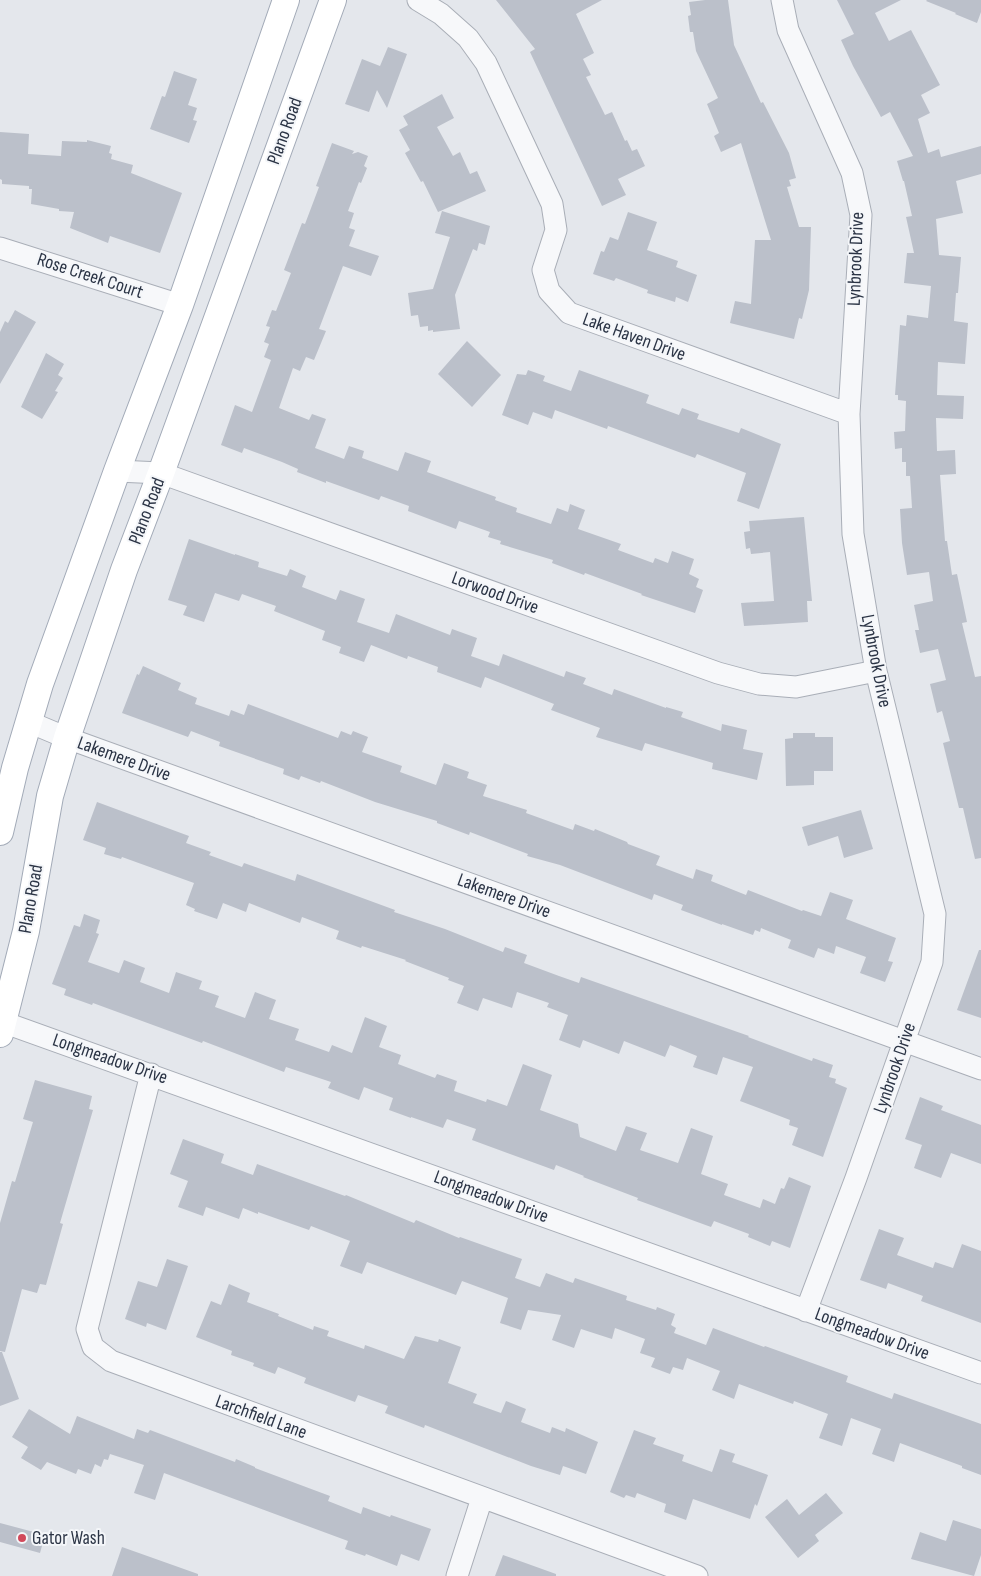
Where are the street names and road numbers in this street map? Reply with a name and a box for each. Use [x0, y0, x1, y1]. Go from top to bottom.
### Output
street label: Plano Road [262, 94, 308, 168]
street label: Lynbrook Drive [843, 211, 869, 307]
street label: Rose Creek Court [34, 248, 146, 304]
street label: Lake Haven Drive [579, 308, 689, 366]
street label: Plano Road [124, 474, 170, 548]
street label: Lorwood Drive [448, 567, 542, 619]
street label: Lynbrook Drive [856, 613, 896, 709]
street label: Lakemere Drive [74, 731, 174, 787]
street label: Plano Road [14, 863, 48, 935]
street label: Lakemere Drive [454, 868, 554, 924]
street label: Lynbrook Drive [869, 1020, 921, 1116]
street label: Longmeadow Drive [49, 1029, 171, 1089]
street label: Longmeadow Drive [431, 1166, 551, 1228]
street label: Longmeadow Drive [812, 1303, 932, 1365]
street label: Larchfield Lane [212, 1390, 310, 1444]

